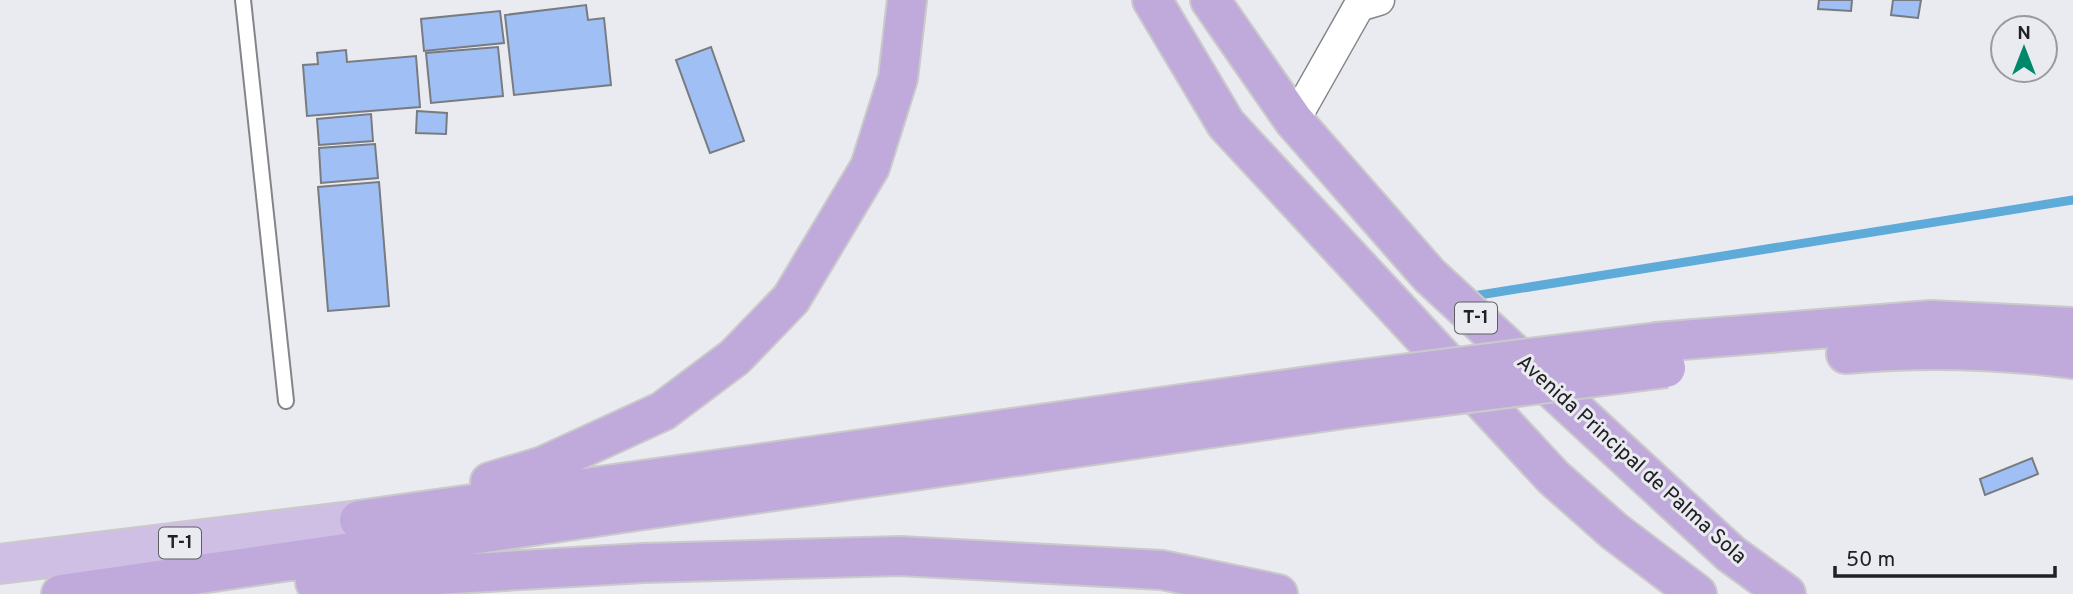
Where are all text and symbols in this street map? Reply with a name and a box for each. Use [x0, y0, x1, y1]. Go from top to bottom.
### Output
north arrow [1989, 14, 2059, 84]
text: N [2017, 22, 2031, 46]
road number: T-1 [1455, 302, 1497, 334]
street label: Avenida Principal de Palma Sola [1510, 350, 1752, 570]
road number: T-1 [159, 528, 201, 558]
scale bar [1835, 534, 2056, 578]
text: 50 m [1846, 547, 1895, 574]

